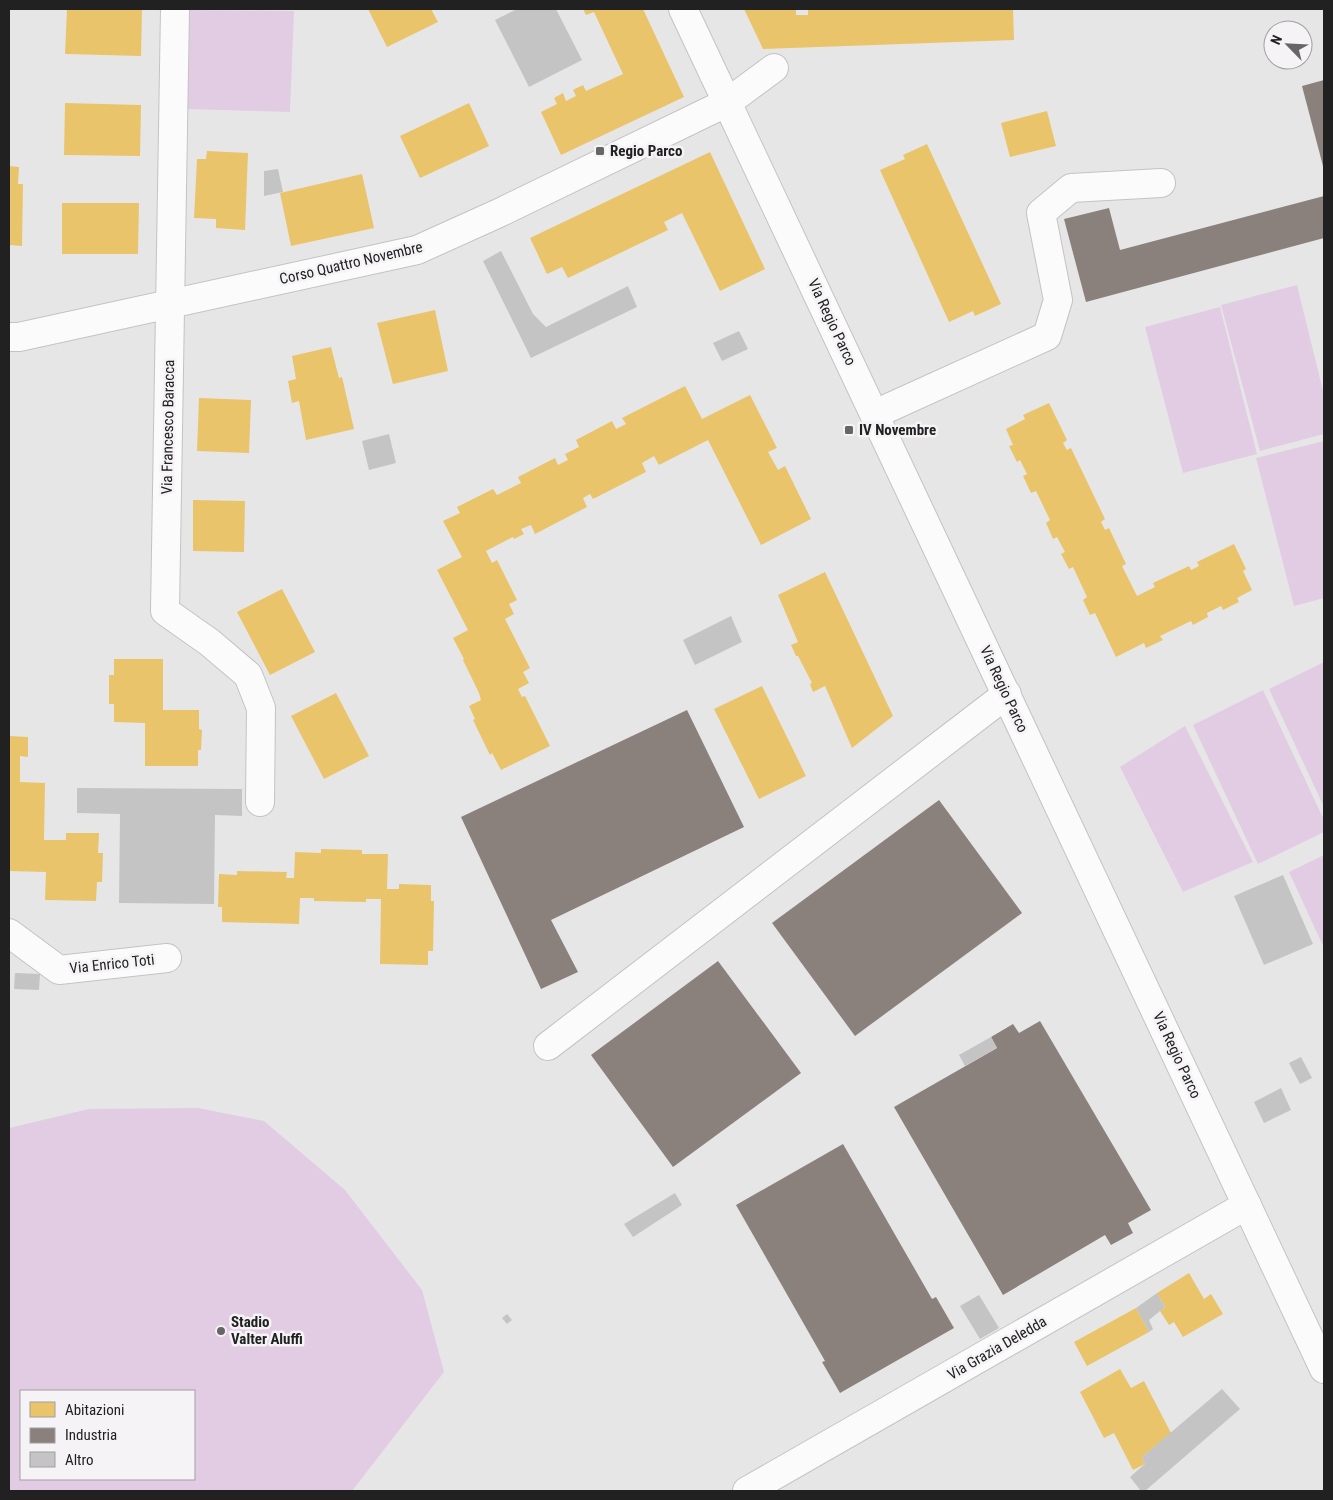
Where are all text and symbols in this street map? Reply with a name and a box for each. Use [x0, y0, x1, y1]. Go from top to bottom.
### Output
north arrow [1263, 20, 1313, 70]
text: N [1267, 33, 1285, 47]
place label: Regio Parco [610, 142, 682, 160]
marker: Regio Parco [594, 145, 606, 157]
street label: Corso Quattro Novembre [278, 238, 424, 288]
street label: Via Regio Parco [804, 276, 860, 368]
street label: Via Francesco Baracca [158, 359, 178, 495]
place label: IV Novembre [859, 421, 936, 439]
marker: IV Novembre [843, 424, 855, 436]
street label: Via Regio Parco [976, 643, 1032, 735]
street label: Via Enrico Toti [69, 951, 155, 977]
street label: Via Regio Parco [1149, 1009, 1205, 1101]
street label: Via Grazia Deledda [944, 1312, 1050, 1384]
place label: Stadio Valter Aluffi [231, 1313, 303, 1348]
marker: Stadio Valter Aluffi [215, 1325, 227, 1337]
legend [20, 1390, 195, 1480]
text: Abitazioni [65, 1401, 124, 1419]
text: Industria [65, 1426, 117, 1444]
text: Altro [65, 1451, 93, 1469]

